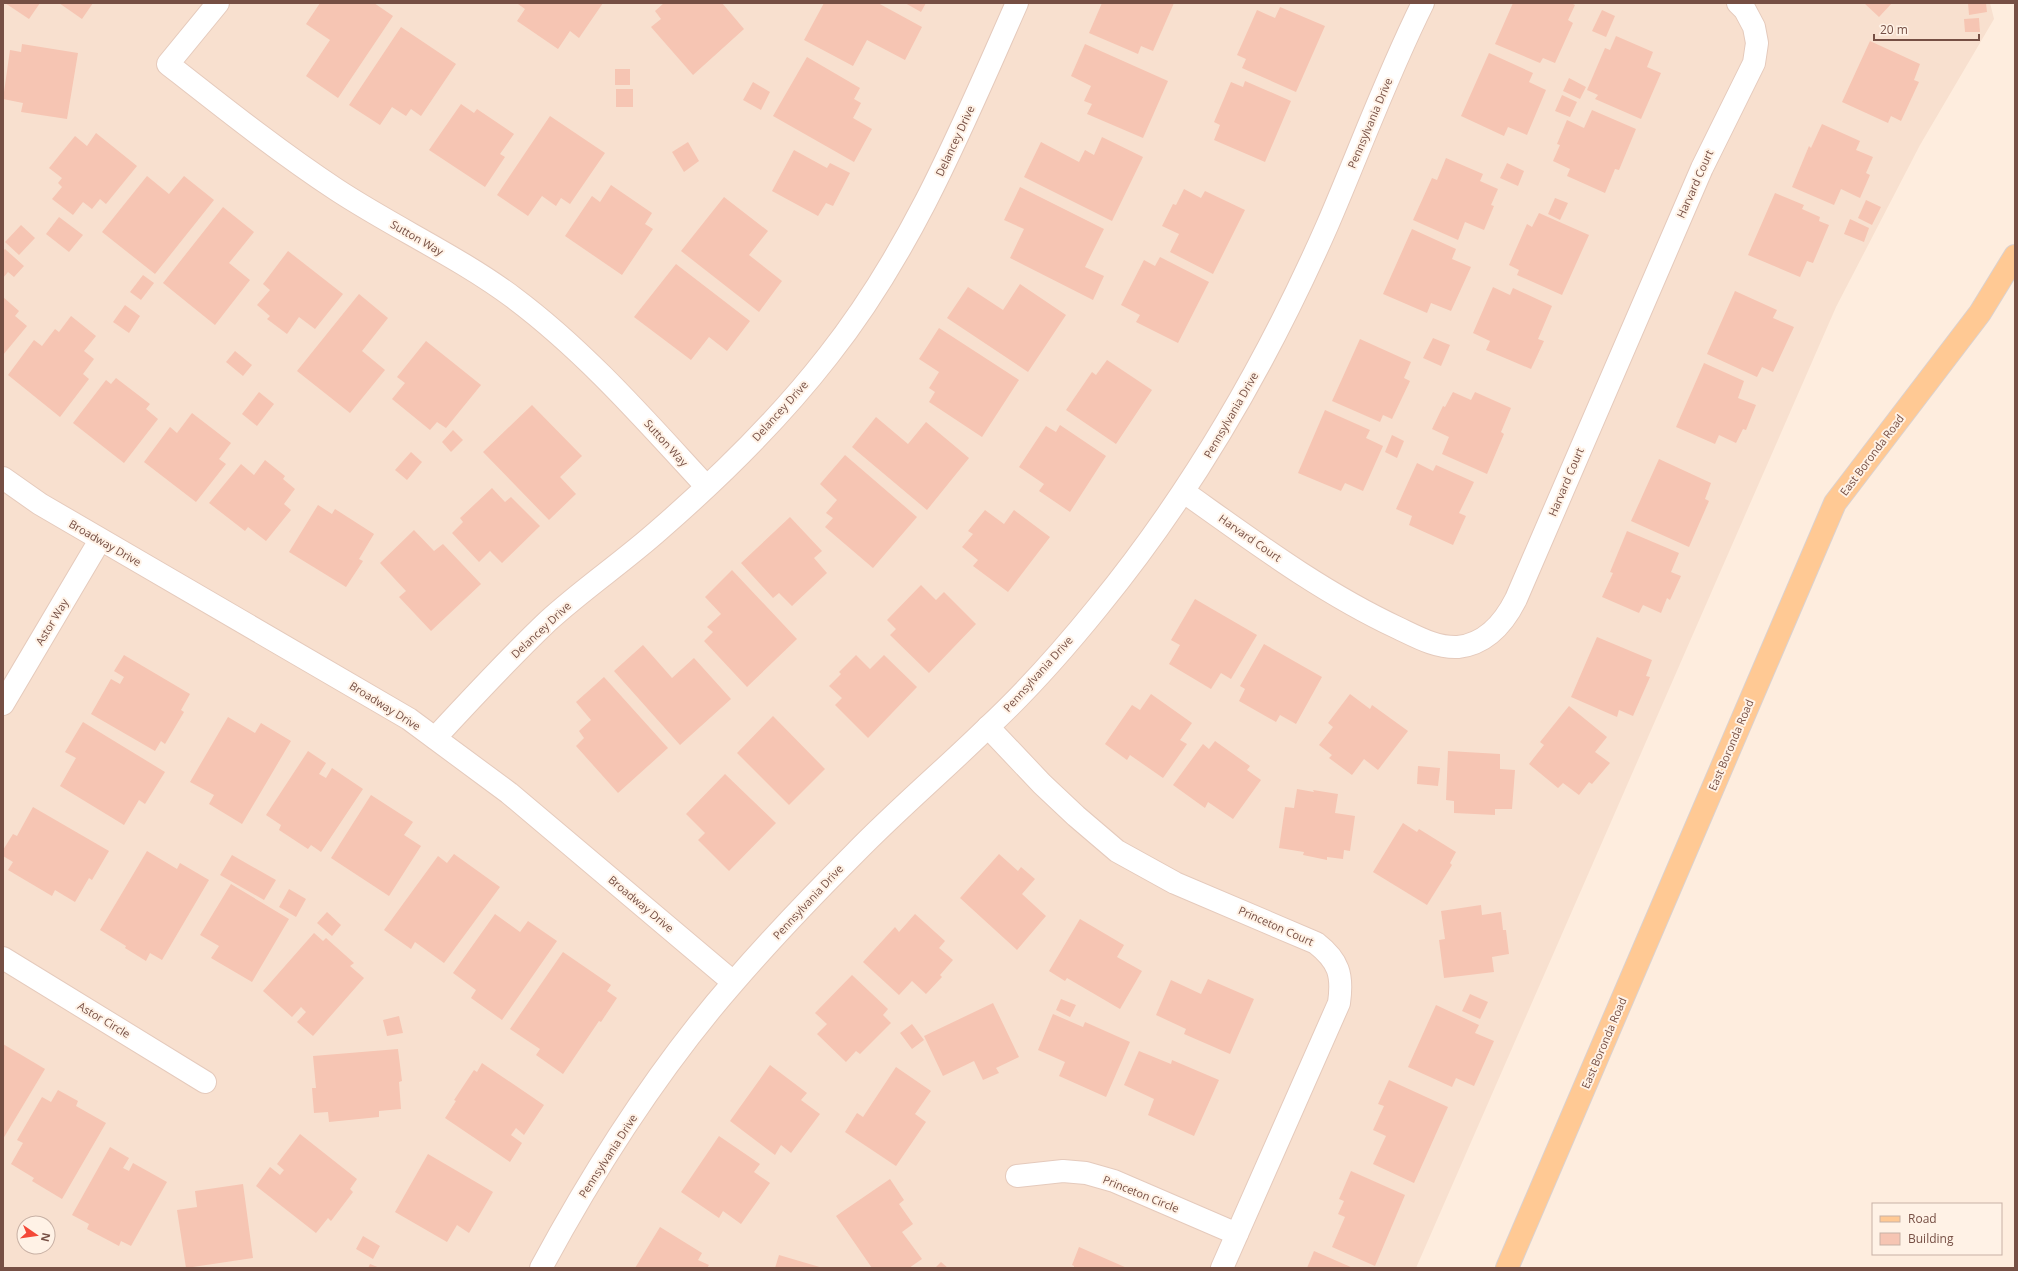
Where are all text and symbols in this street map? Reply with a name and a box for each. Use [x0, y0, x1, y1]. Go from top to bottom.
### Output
scale bar [1874, 16, 1979, 42]
text: 20 m [1880, 21, 1908, 38]
street label: Pennsylvania Drive [1344, 75, 1395, 170]
street label: Delancey Drive [932, 103, 978, 179]
street label: Harvard Court [1673, 147, 1716, 220]
street label: Sutton Way [388, 216, 447, 259]
street label: Pennsylvania Drive [1200, 369, 1261, 460]
street label: Delancey Drive [748, 377, 811, 444]
street label: East Boronda Road [1836, 411, 1907, 498]
street label: Sutton Way [641, 416, 692, 470]
street label: Harvard Court [1544, 445, 1587, 518]
street label: Harvard Court [1216, 510, 1285, 565]
street label: Broadway Drive [66, 516, 144, 569]
street label: Astor Way [32, 595, 72, 648]
street label: Delancey Drive [508, 598, 574, 661]
street label: Pennsylvania Drive [1000, 633, 1076, 715]
street label: Broadway Drive [347, 678, 424, 733]
street label: East Boronda Road [1705, 697, 1757, 793]
street label: Pennsylvania Drive [769, 861, 846, 942]
street label: Broadway Drive [605, 872, 677, 935]
street label: Princeton Court [1236, 902, 1316, 949]
street label: East Boronda Road [1578, 995, 1630, 1091]
street label: Astor Circle [75, 998, 133, 1041]
street label: Pennsylvania Drive [575, 1111, 640, 1200]
street label: Princeton Circle [1101, 1171, 1181, 1216]
legend [1872, 1203, 2002, 1255]
text: Road [1908, 1210, 1937, 1227]
north arrow [16, 1215, 56, 1255]
text: Building [1908, 1230, 1954, 1247]
text: N [38, 1231, 55, 1243]

